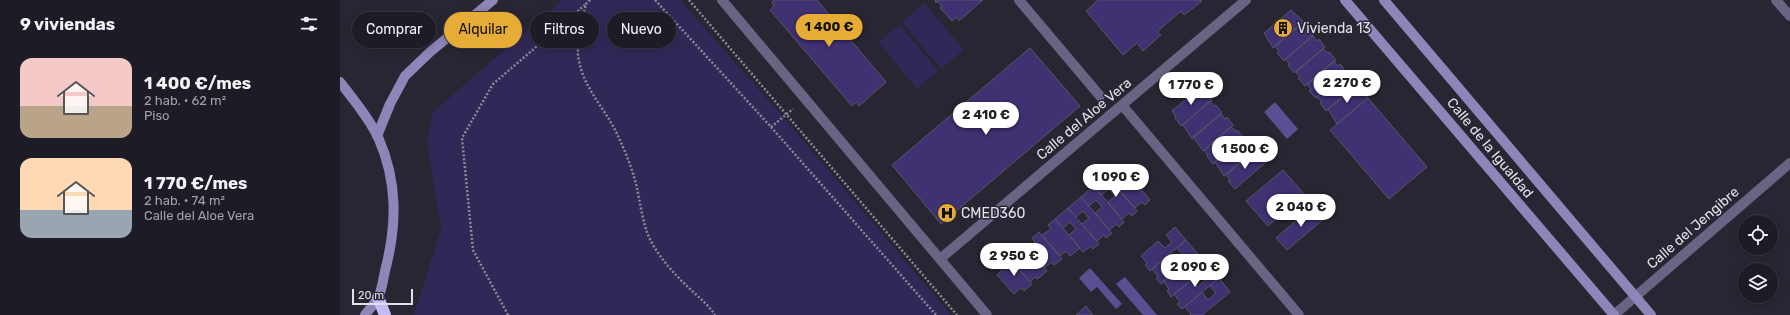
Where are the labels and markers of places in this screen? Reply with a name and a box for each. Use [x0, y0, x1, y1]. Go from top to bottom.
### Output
pin: 1 400 € [792, 14, 866, 48]
building icon: Vivienda 13 [1272, 17, 1294, 39]
place label: Vivienda 13 [1297, 20, 1371, 37]
pin: 2 270 € [1310, 70, 1384, 104]
pin: 1 770 € [1154, 72, 1228, 106]
pin: 2 410 € [949, 102, 1023, 136]
pin: 1 500 € [1208, 136, 1282, 170]
pin: 1 090 € [1079, 164, 1153, 198]
pin: 2 040 € [1264, 194, 1338, 228]
hospital icon: CMED360 [936, 202, 958, 224]
place label: CMED360 [961, 205, 1025, 222]
pin: 2 950 € [977, 243, 1051, 277]
pin: 2 090 € [1158, 254, 1232, 288]

